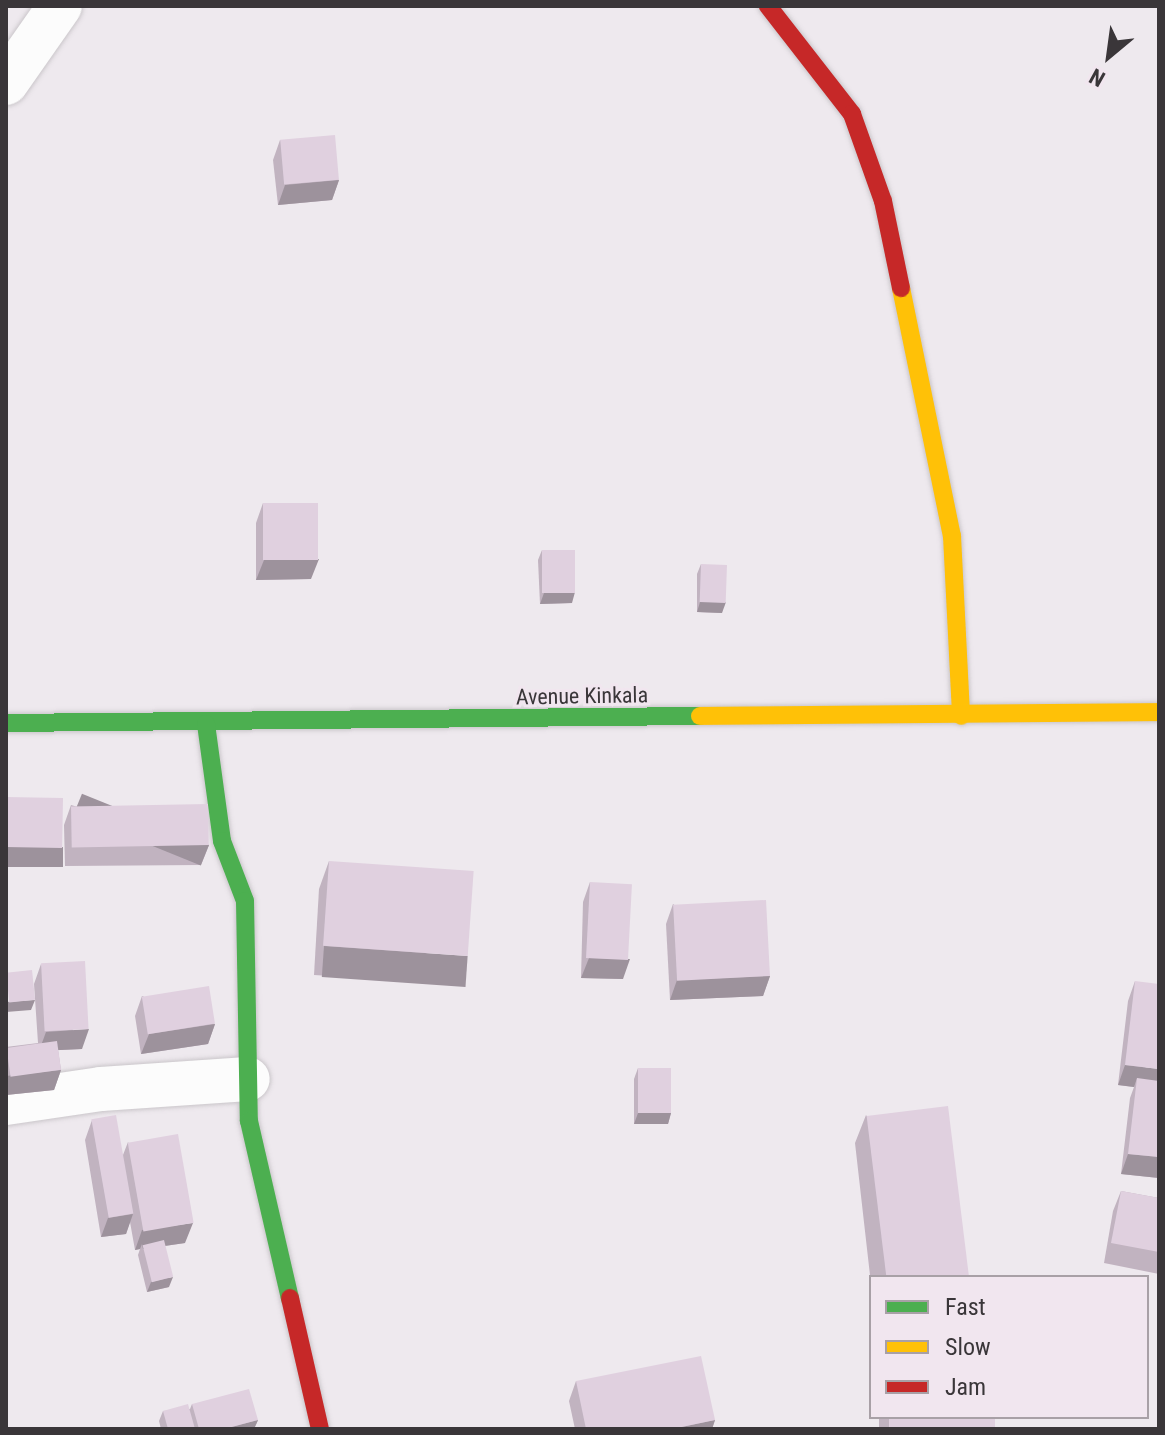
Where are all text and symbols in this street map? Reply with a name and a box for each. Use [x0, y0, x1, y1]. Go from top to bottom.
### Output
north arrow [1069, 16, 1149, 96]
text: N [1085, 63, 1109, 92]
street label: Avenue Kinkala [516, 682, 648, 710]
legend [869, 1275, 1149, 1419]
text: Fast [945, 1293, 986, 1321]
text: Slow [945, 1333, 991, 1361]
text: Jam [945, 1373, 986, 1401]

